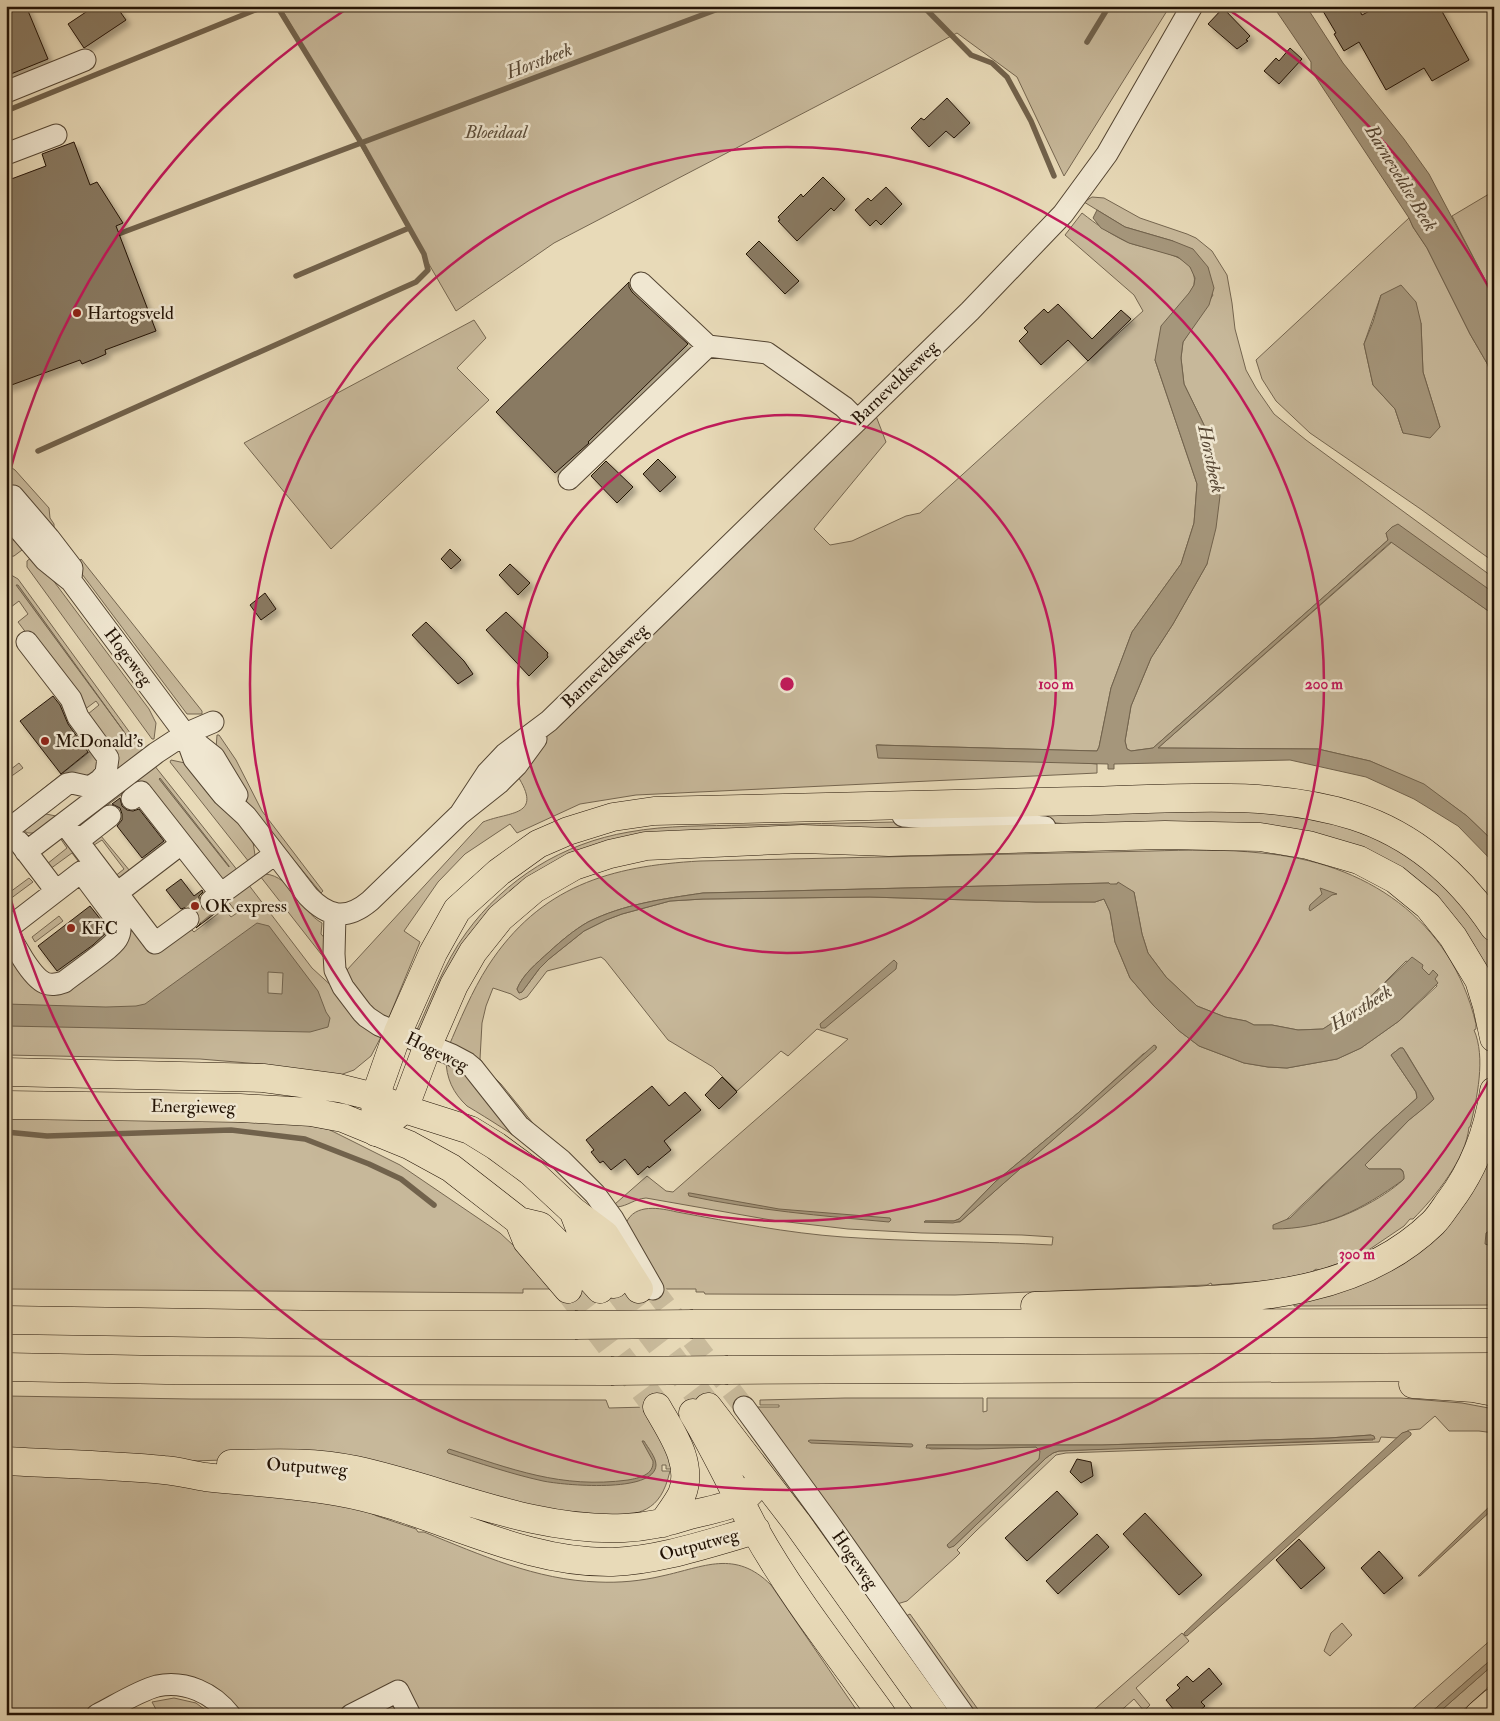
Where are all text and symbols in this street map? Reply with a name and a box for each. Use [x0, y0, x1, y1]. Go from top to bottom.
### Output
water label: Horstbeek [502, 37, 576, 85]
water label: Barneveldse Beek [1359, 119, 1442, 236]
park label: Bloeidaal [464, 121, 529, 144]
place label: Hartogsveld [87, 302, 174, 325]
marker: Hartogsveld [71, 307, 83, 319]
street label: Barneveldseweg [847, 335, 944, 430]
water label: Horstbeek [1192, 422, 1230, 495]
street label: Barneveldseweg [557, 618, 654, 713]
street label: Hogeweg [99, 623, 158, 692]
centre of rings [778, 675, 796, 693]
text: 100 m [1038, 675, 1074, 694]
text: 200 m [1305, 675, 1343, 694]
place label: McDonald's [55, 730, 143, 753]
marker: McDonald's [39, 735, 51, 747]
place label: OK express [205, 895, 287, 918]
marker: OK express [189, 900, 201, 912]
place label: KFC [81, 917, 118, 940]
marker: KFC [65, 922, 77, 934]
water label: Horstbeek [1325, 980, 1397, 1037]
street label: Hogeweg [402, 1027, 473, 1078]
street label: Energieweg [150, 1095, 237, 1119]
text: 300 m [1339, 1245, 1375, 1264]
street label: Outputweg [266, 1453, 349, 1481]
street label: Outputweg [657, 1523, 742, 1567]
street label: Hogeweg [826, 1526, 884, 1595]

